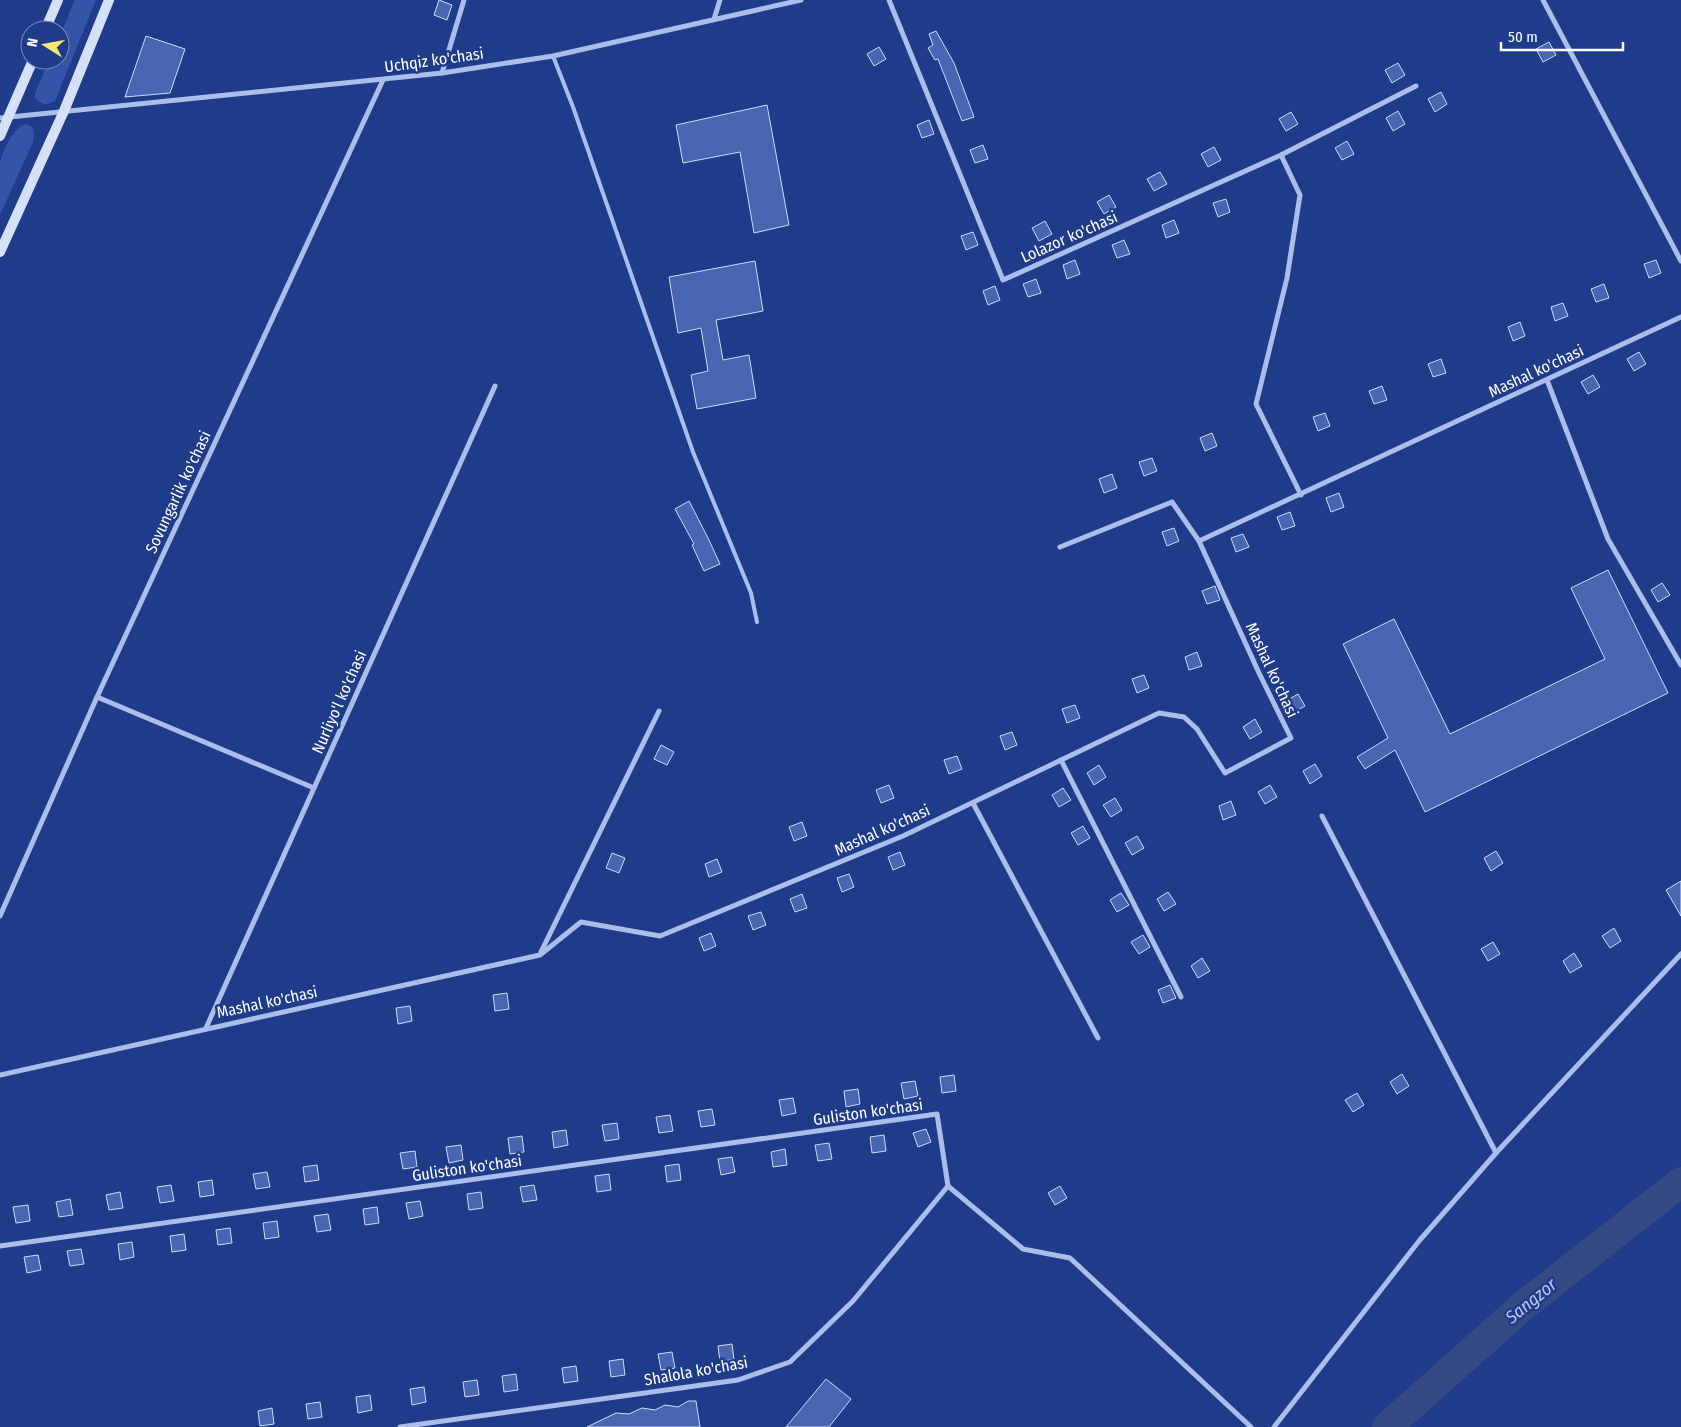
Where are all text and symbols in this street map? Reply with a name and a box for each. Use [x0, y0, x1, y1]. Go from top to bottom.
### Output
north arrow [20, 20, 70, 70]
scale bar [1501, 20, 1624, 52]
text: 50 m [1508, 28, 1538, 46]
text: N [24, 37, 42, 48]
street label: Uchqiz ko'chasi [383, 44, 485, 76]
street label: Lolazor ko'chasi [1018, 207, 1120, 267]
street label: Mashal ko'chasi [1486, 341, 1586, 401]
street label: Sovungarlik ko'chasi [141, 428, 215, 556]
street label: Mashal ko'chasi [1242, 620, 1302, 720]
street label: Nurliyo'l ko'chasi [308, 647, 370, 757]
street label: Mashal ko'chasi [831, 800, 933, 860]
street label: Mashal ko'chasi [215, 982, 319, 1022]
street label: Guliston ko'chasi [812, 1095, 924, 1129]
street label: Guliston ko'chasi [411, 1151, 523, 1185]
water label: Sangzor [1500, 1273, 1562, 1329]
street label: Shalola ko'chasi [643, 1353, 749, 1389]

